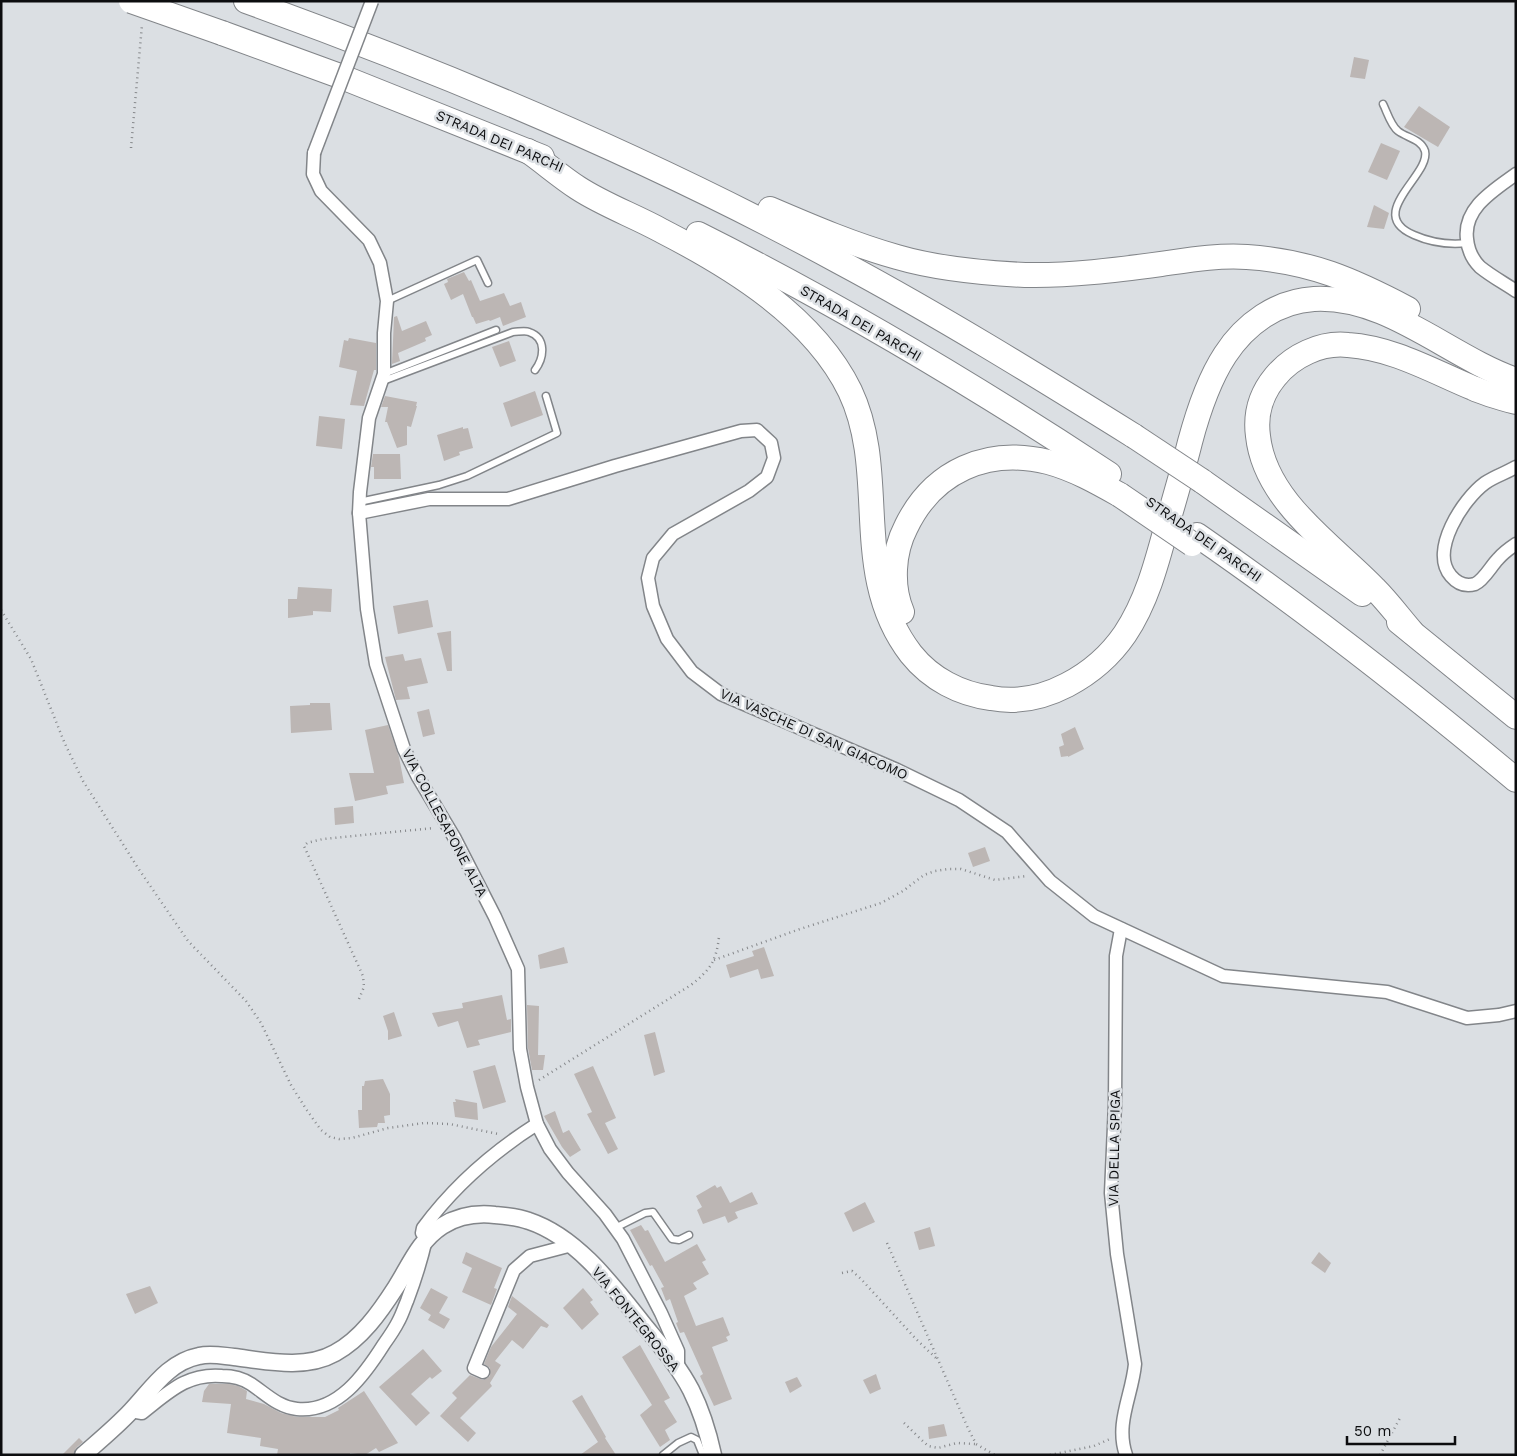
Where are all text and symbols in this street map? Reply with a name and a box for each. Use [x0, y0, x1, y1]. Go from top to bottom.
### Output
street label: STRADA DEI PARCHI [434, 107, 566, 175]
street label: STRADA DEI PARCHI [798, 282, 924, 364]
street label: STRADA DEI PARCHI [1143, 493, 1265, 585]
street label: VIA VASCHE DI SAN GIACOMO [718, 685, 910, 783]
street label: VIA COLLESAPONE ALTA [399, 746, 491, 900]
street label: VIA DELLA SPIGA [1105, 1089, 1123, 1207]
street label: VIA FONTEGROSSA [589, 1263, 683, 1375]
scale bar [1347, 1414, 1454, 1446]
text: 50 m [1354, 1422, 1391, 1440]

